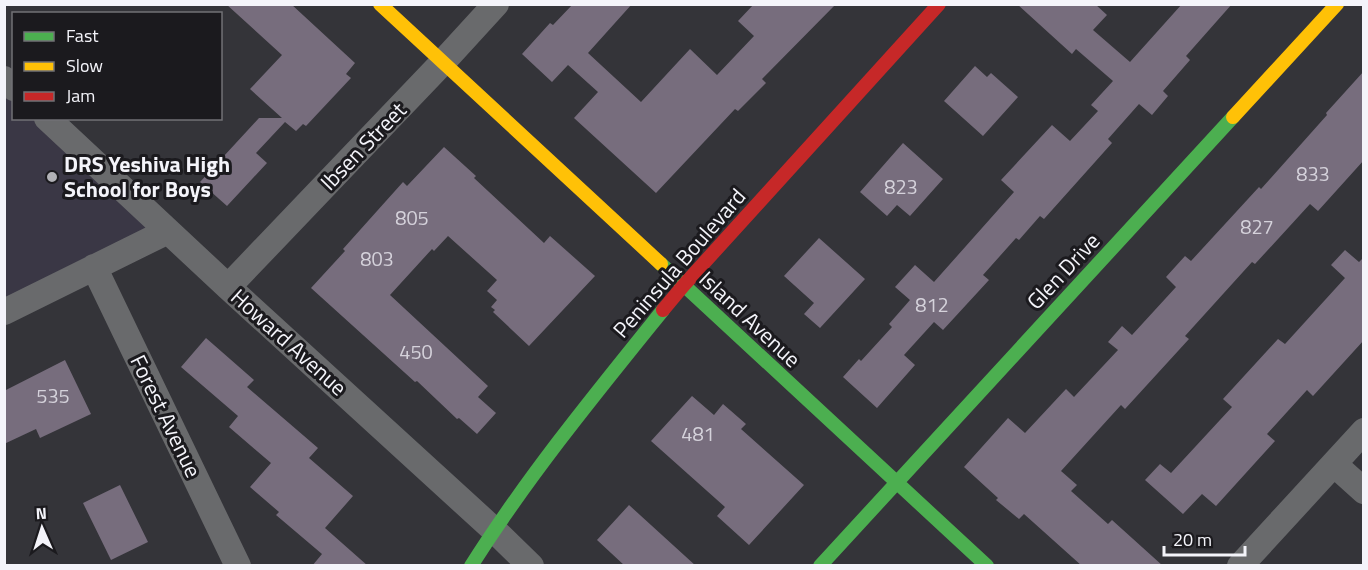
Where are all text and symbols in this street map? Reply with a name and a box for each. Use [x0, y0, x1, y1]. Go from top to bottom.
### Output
legend [12, 12, 222, 120]
text: Fast [66, 22, 99, 49]
text: Slow [66, 52, 103, 79]
text: Jam [66, 82, 95, 109]
street label: Ibsen Street [312, 94, 414, 198]
place label: DRS Yeshiva High School for Boys [64, 147, 230, 206]
house number: 833 [1296, 158, 1330, 189]
marker: DRS Yeshiva High School for Boys [45, 170, 59, 184]
house number: 823 [884, 171, 918, 202]
street label: Peninsula Boulevard [604, 181, 754, 345]
house number: 805 [395, 202, 429, 233]
house number: 827 [1240, 211, 1274, 242]
street label: Glen Drive [1018, 225, 1108, 317]
house number: 803 [360, 243, 394, 274]
street label: Island Avenue [691, 263, 809, 375]
street label: Howard Avenue [223, 280, 355, 404]
house number: 812 [915, 289, 949, 320]
house number: 450 [399, 336, 433, 367]
street label: Forest Avenue [122, 349, 210, 483]
house number: 535 [36, 380, 70, 411]
house number: 481 [681, 418, 715, 449]
north arrow [12, 498, 72, 558]
text: N [35, 501, 47, 525]
scale bar [1164, 519, 1245, 557]
text: 20 m [1173, 526, 1212, 553]

